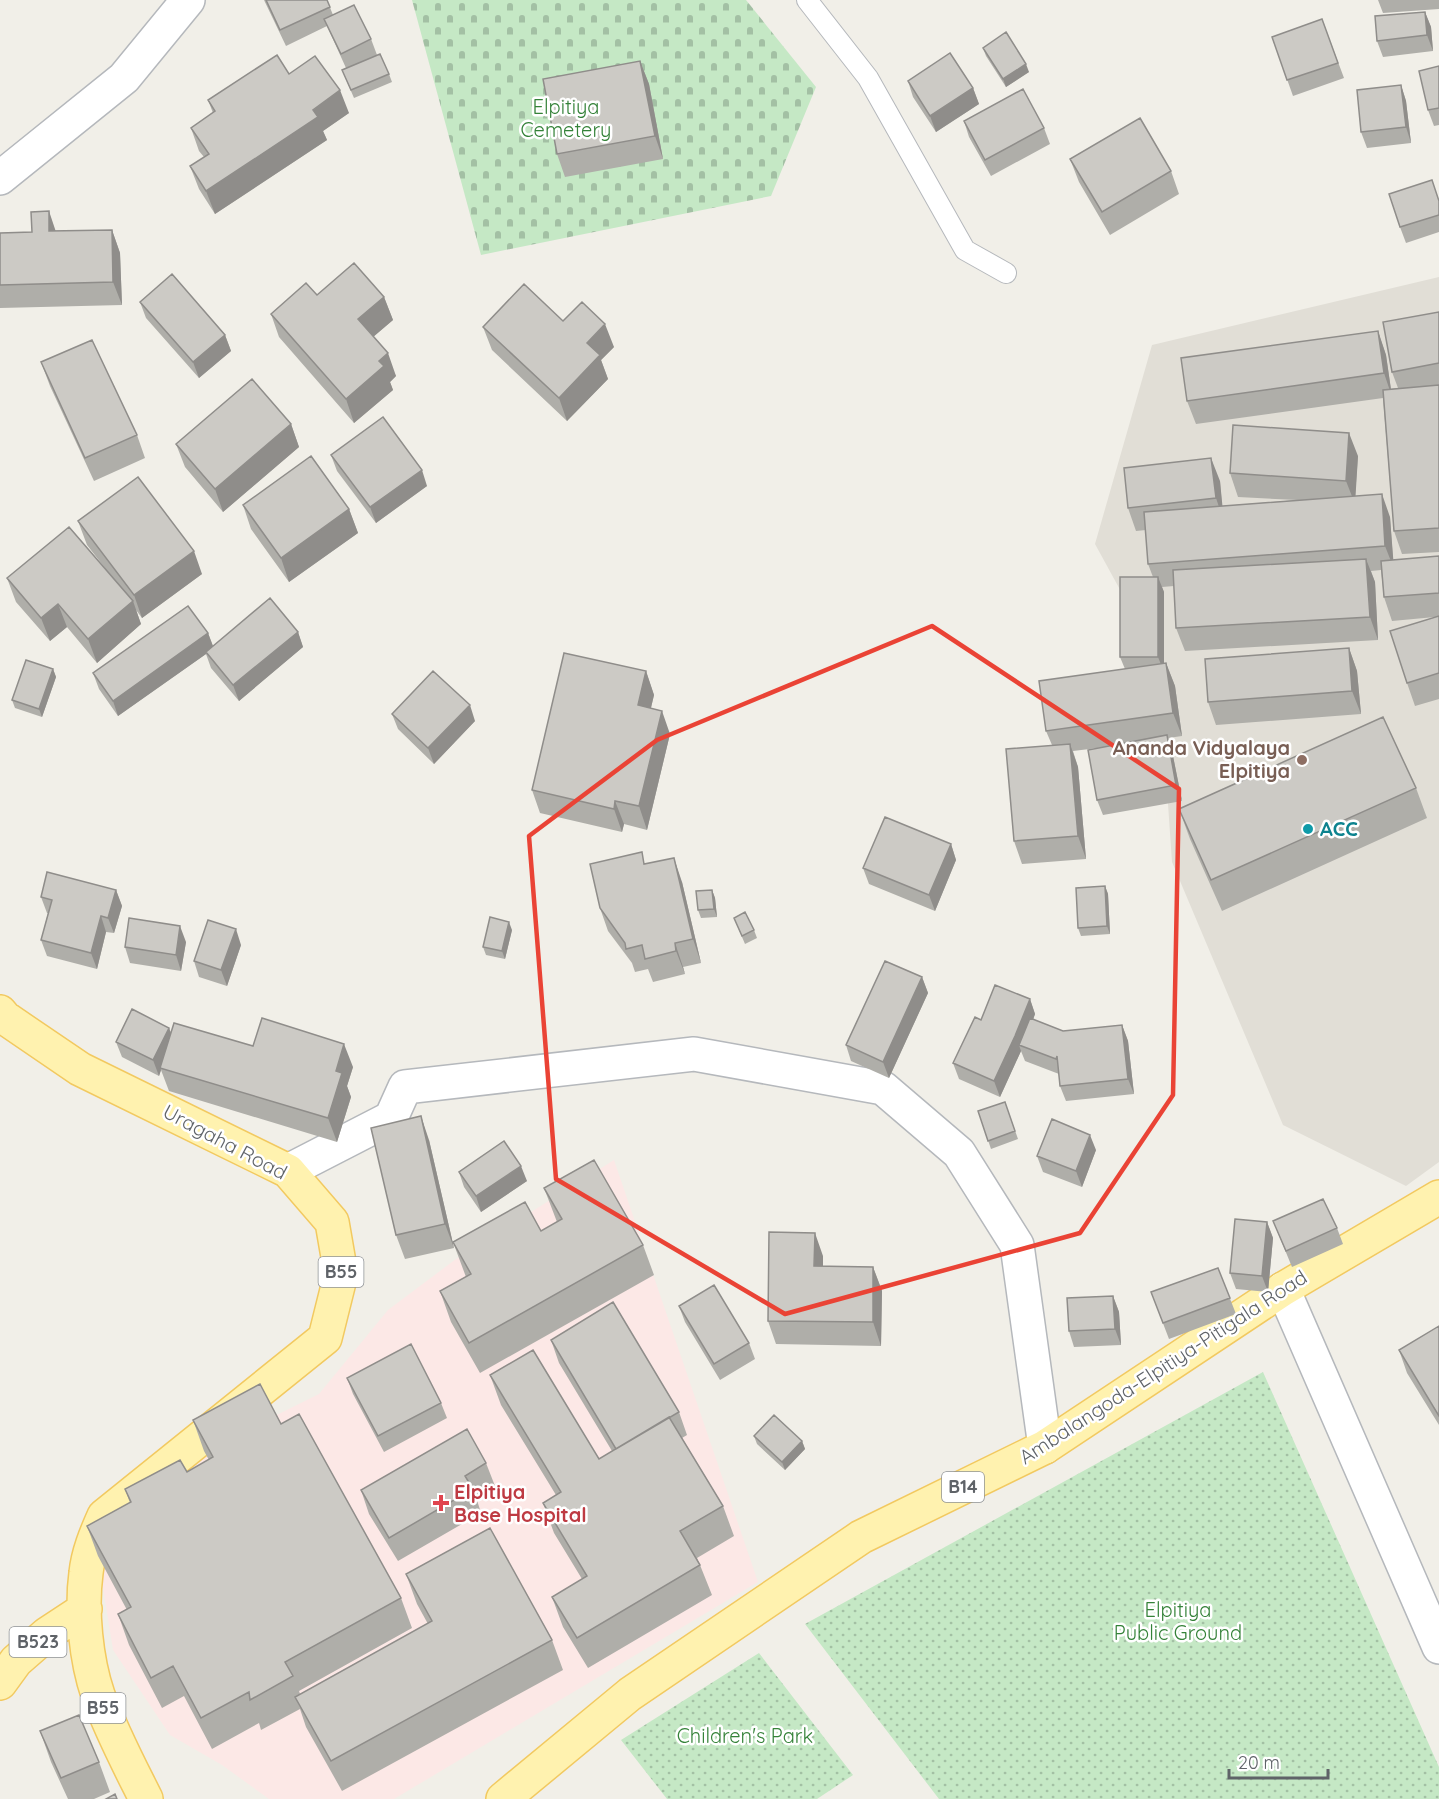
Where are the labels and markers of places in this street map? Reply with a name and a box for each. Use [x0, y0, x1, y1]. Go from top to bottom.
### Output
place label: Ananda Vidyalaya Elpitiya [1113, 735, 1290, 783]
marker: Ananda Vidyalaya Elpitiya [1295, 753, 1309, 767]
place label: ACC [1320, 816, 1358, 841]
marker: ACC [1301, 822, 1315, 836]
place label: Elpitiya Base Hospital [454, 1479, 587, 1527]
marker: Elpitiya Base Hospital [432, 1494, 450, 1512]

